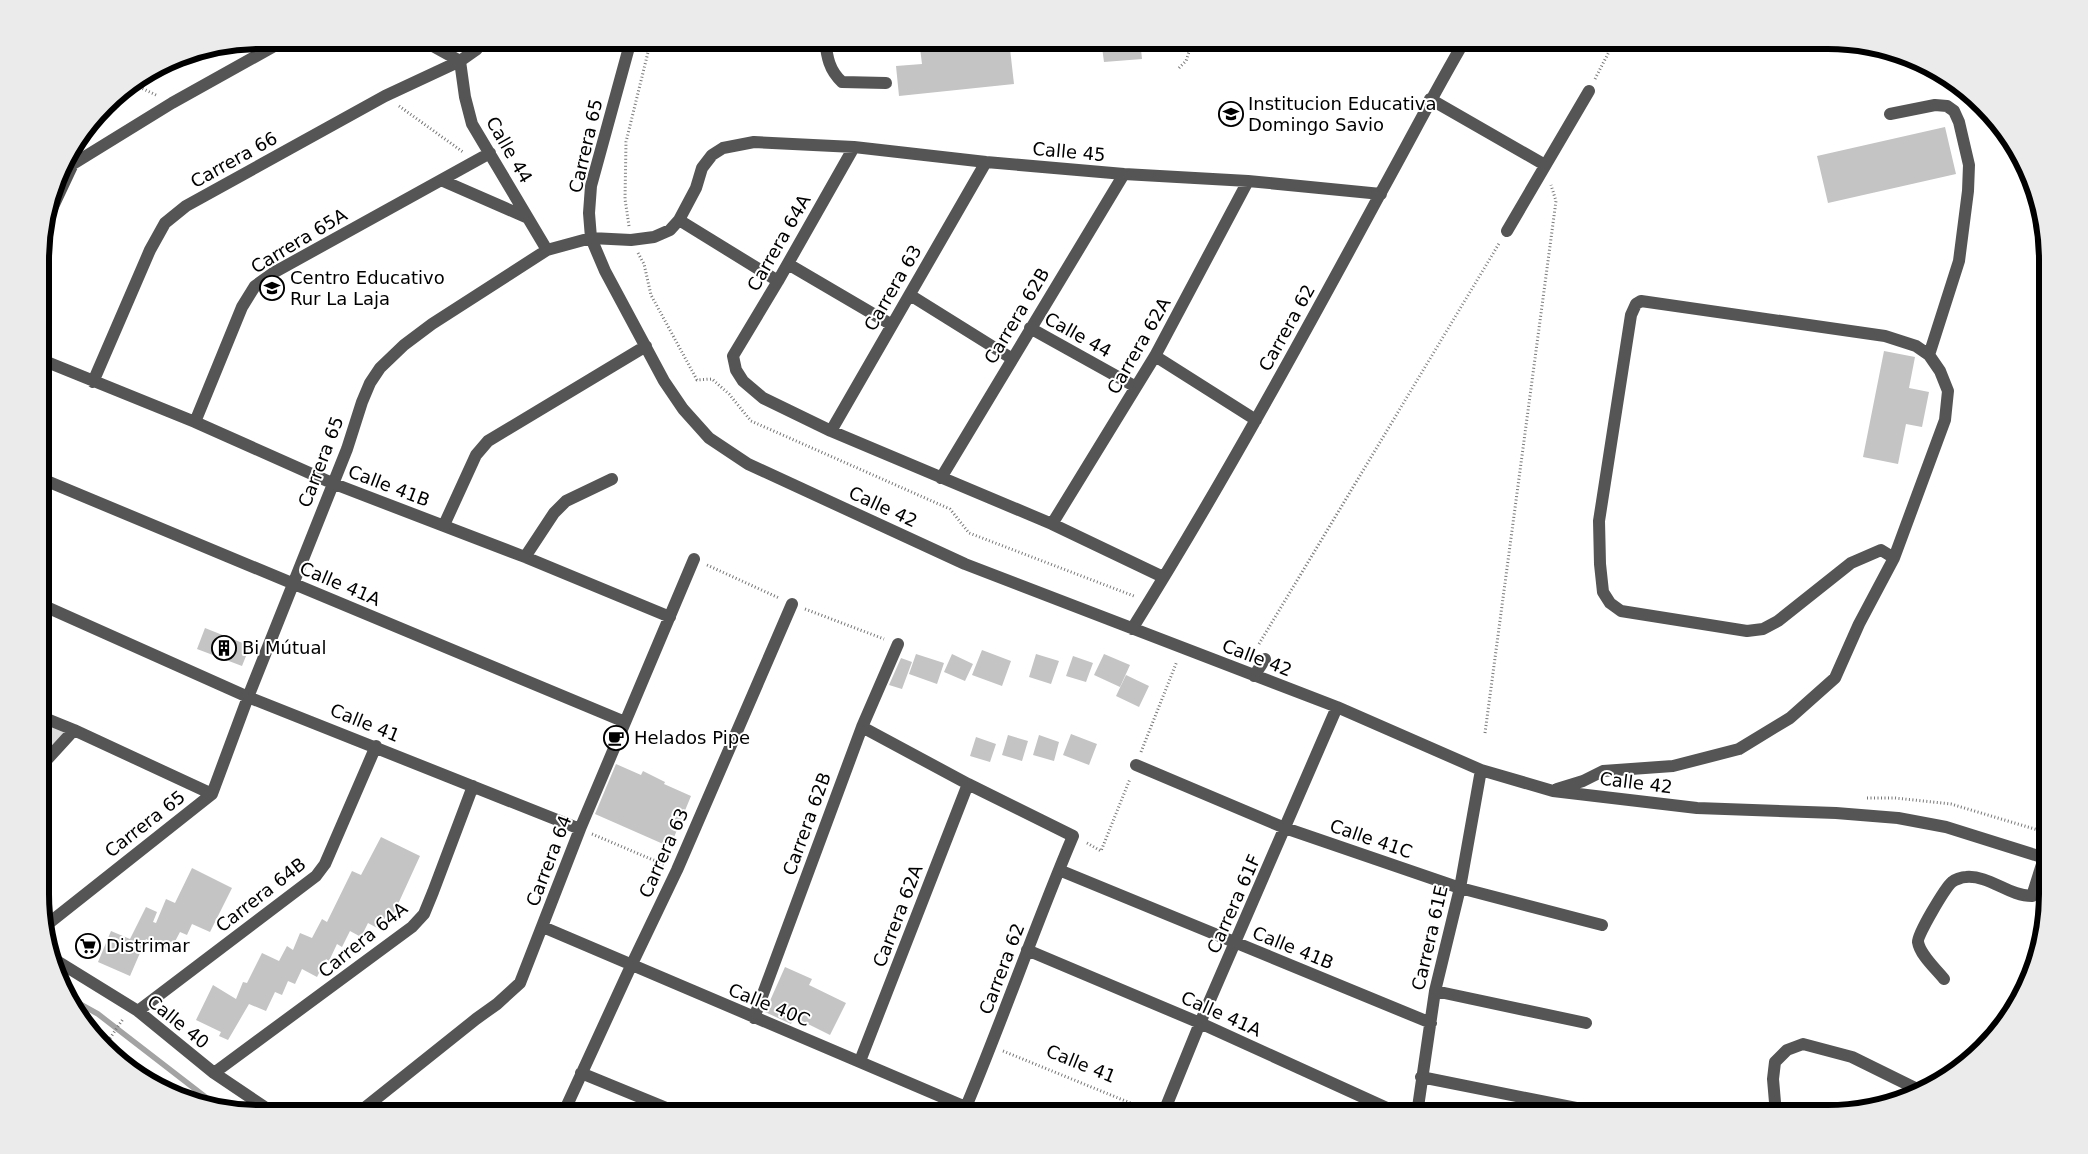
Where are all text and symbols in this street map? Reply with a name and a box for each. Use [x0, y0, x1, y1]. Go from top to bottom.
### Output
place label: Institucion Educativa Domingo Savio [1248, 93, 1437, 135]
street label: Carrera 65 [565, 97, 607, 195]
school or university icon: Institucion Educativa Domingo Savio [1218, 101, 1244, 127]
street label: Calle 44 [482, 113, 537, 187]
street label: Carrera 66 [187, 127, 281, 192]
street label: Calle 45 [1032, 138, 1106, 165]
street label: Carrera 64A [742, 190, 815, 295]
street label: Carrera 65A [247, 203, 351, 277]
street label: Carrera 63 [860, 241, 926, 334]
street label: Carrera 62B [980, 264, 1053, 368]
place label: Centro Educativo Rur La Laja [290, 267, 445, 309]
school or university icon: Centro Educativo Rur La Laja [259, 275, 285, 301]
street label: Carrera 62 [1254, 281, 1319, 375]
street label: Carrera 62A [1102, 293, 1175, 398]
street label: Calle 44 [1041, 308, 1115, 362]
street label: Carrera 65 [294, 413, 348, 510]
street label: Calle 41B [345, 460, 433, 511]
street label: Calle 42 [846, 482, 921, 532]
street label: Calle 41A [297, 557, 384, 610]
building icon: Bi Mútual [211, 635, 237, 661]
street label: Calle 42 [1219, 635, 1295, 680]
place label: Bi Mútual [242, 637, 327, 658]
street label: Calle 41 [327, 699, 403, 746]
cafe icon: Helados Pipe [603, 725, 629, 751]
place label: Helados Pipe [634, 727, 750, 748]
street label: Calle 42 [1598, 768, 1674, 797]
street label: Carrera 62B [778, 769, 835, 878]
street label: Carrera 65 [100, 786, 189, 861]
street label: Carrera 63 [634, 805, 693, 901]
street label: Carrera 64 [522, 812, 576, 909]
street label: Calle 41C [1327, 815, 1415, 862]
street label: Carrera 61F [1202, 851, 1265, 957]
street label: Carrera 64B [212, 853, 310, 936]
street label: Carrera 62A [868, 861, 927, 970]
street label: Carrera 61E [1407, 883, 1452, 992]
street label: Carrera 64A [314, 897, 412, 982]
street label: Carrera 62 [975, 920, 1029, 1017]
street label: Calle 41B [1250, 922, 1337, 973]
supermarket icon: Distrimar [75, 933, 101, 959]
place label: Distrimar [106, 935, 190, 956]
street label: Calle 40C [725, 979, 813, 1030]
street label: Calle 41A [1178, 987, 1265, 1041]
street label: Calle 40 [143, 990, 213, 1053]
street label: Calle 41 [1043, 1040, 1119, 1087]

